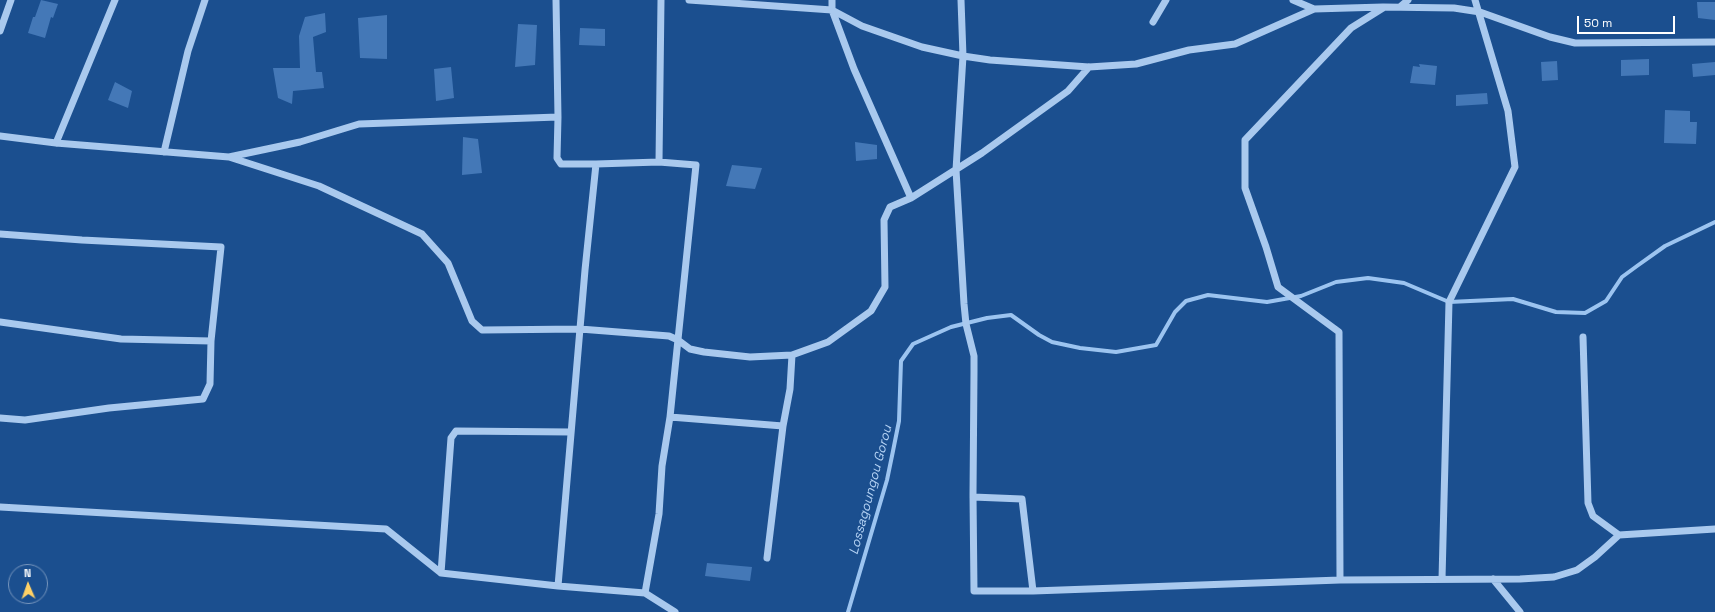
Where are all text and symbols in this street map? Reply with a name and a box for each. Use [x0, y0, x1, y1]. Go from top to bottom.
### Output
scale bar [1579, 8, 1677, 34]
text: 50 m [1584, 15, 1612, 31]
water label: Lossagoungou Gorou [846, 424, 896, 556]
north arrow [8, 564, 48, 604]
text: N [24, 566, 32, 580]

